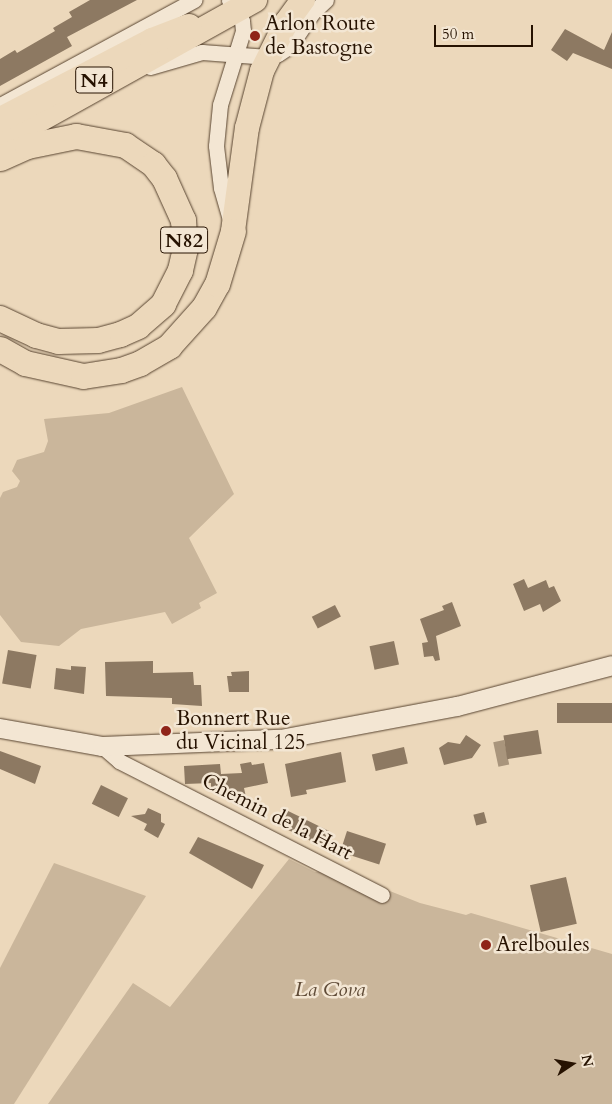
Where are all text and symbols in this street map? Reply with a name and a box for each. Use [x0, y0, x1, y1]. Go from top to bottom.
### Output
place label: Arlon Route de Bastogne [265, 11, 375, 61]
scale bar [437, 15, 536, 47]
text: 50 m [442, 24, 474, 44]
marker: Arlon Route de Bastogne [249, 30, 261, 42]
road number: N4 [74, 62, 114, 98]
road number: N82 [159, 222, 209, 258]
place label: Bonnert Rue du Vicinal 125 [176, 706, 305, 756]
marker: Bonnert Rue du Vicinal 125 [160, 725, 172, 737]
street label: Chemin de la Hart [197, 768, 357, 866]
place label: Arelboules [496, 932, 590, 958]
marker: Arelboules [480, 939, 492, 951]
park label: La Cova [295, 977, 365, 1003]
north arrow [547, 1039, 597, 1089]
text: N [577, 1053, 598, 1069]

